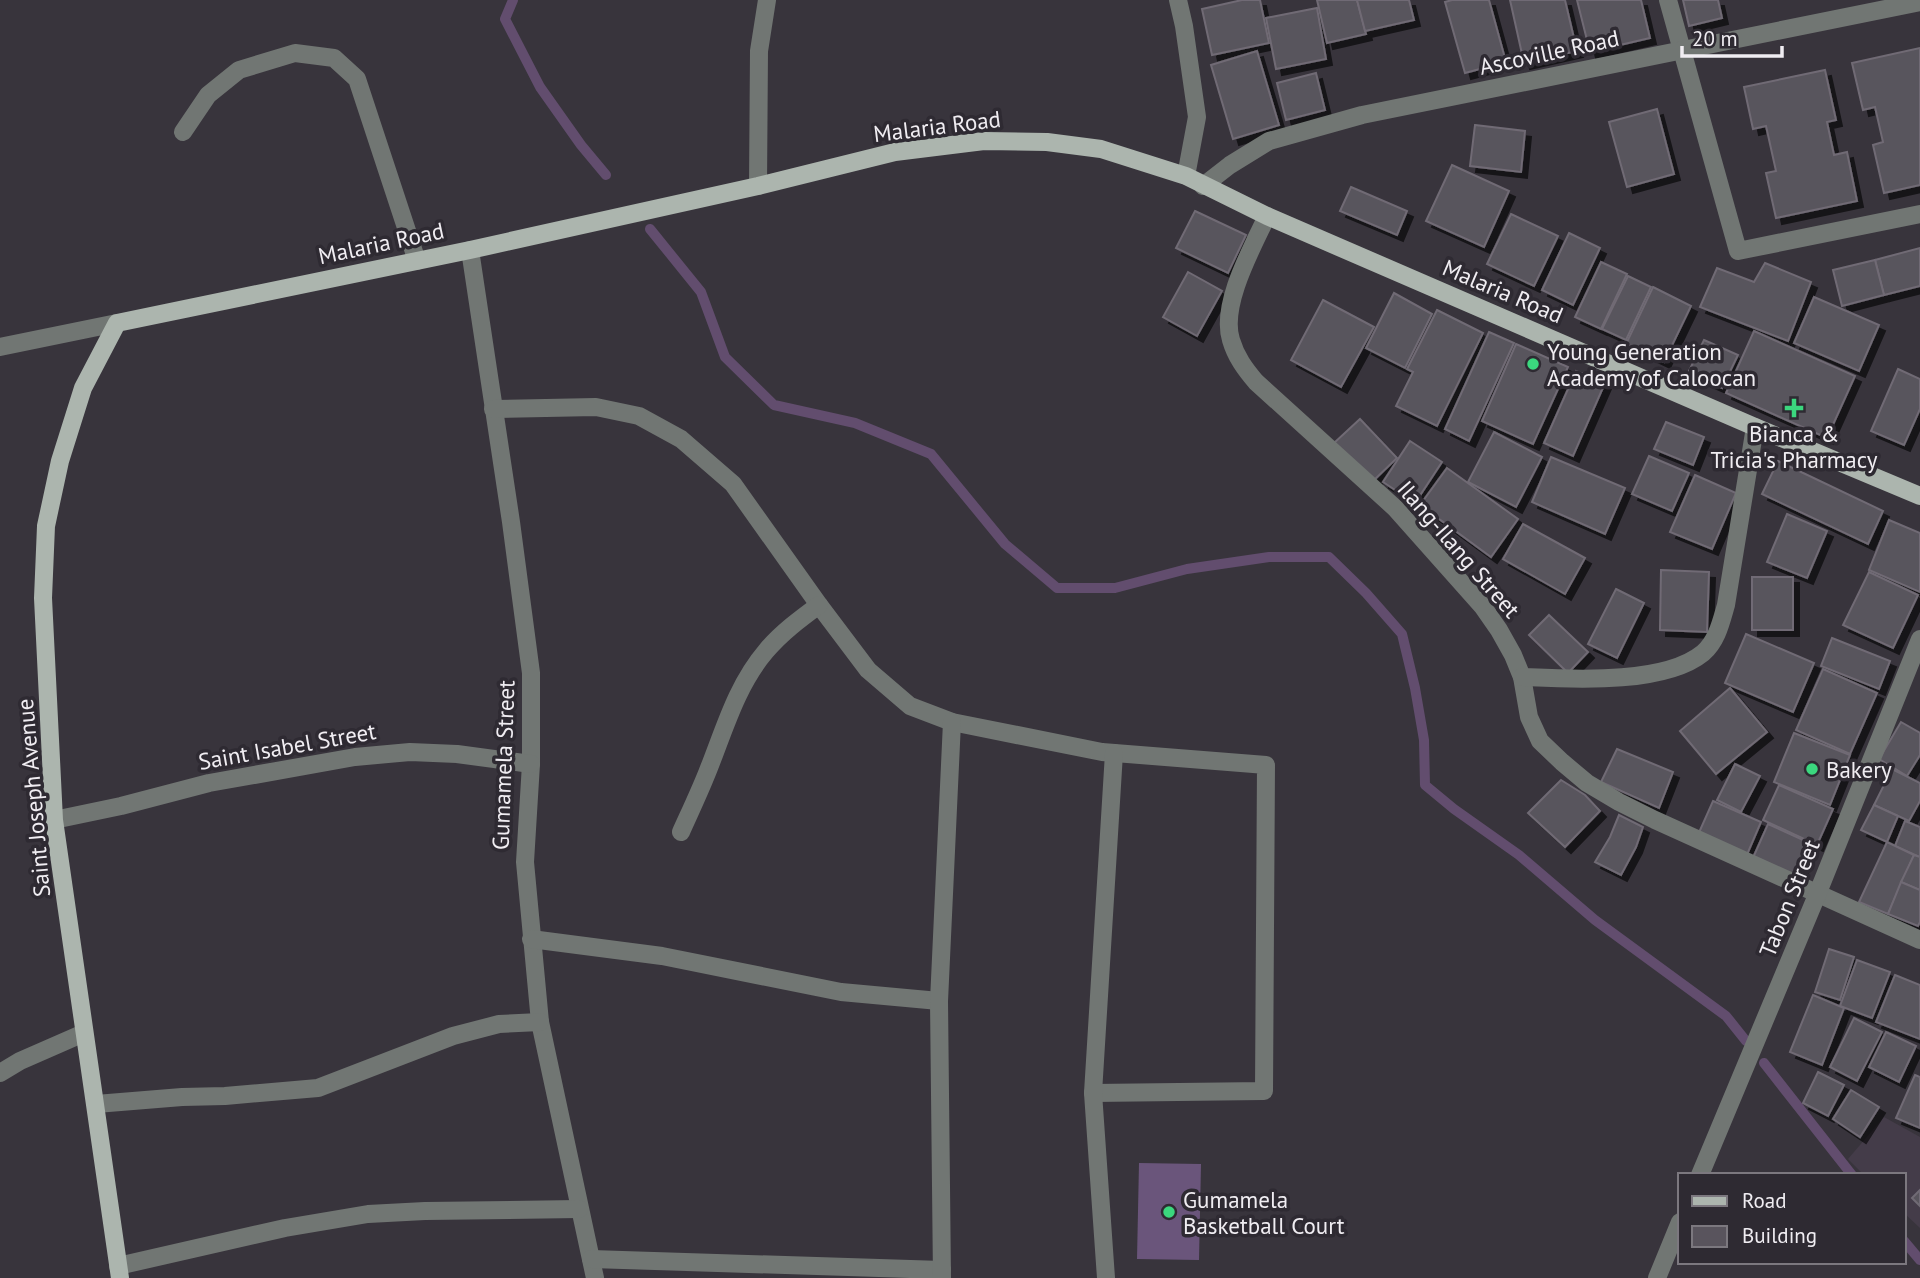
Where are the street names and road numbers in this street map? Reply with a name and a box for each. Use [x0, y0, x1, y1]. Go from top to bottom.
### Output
street label: Ascoville Road [1476, 23, 1622, 81]
street label: Malaria Road [872, 104, 1002, 148]
street label: Malaria Road [315, 216, 447, 270]
street label: Malaria Road [1438, 253, 1568, 329]
street label: Ilang-Ilang Street [1391, 474, 1527, 624]
street label: Gumamela Street [486, 679, 520, 850]
street label: Saint Joseph Avenue [10, 698, 56, 898]
street label: Saint Isabel Street [196, 716, 378, 776]
street label: Tabon Street [1752, 835, 1826, 961]

